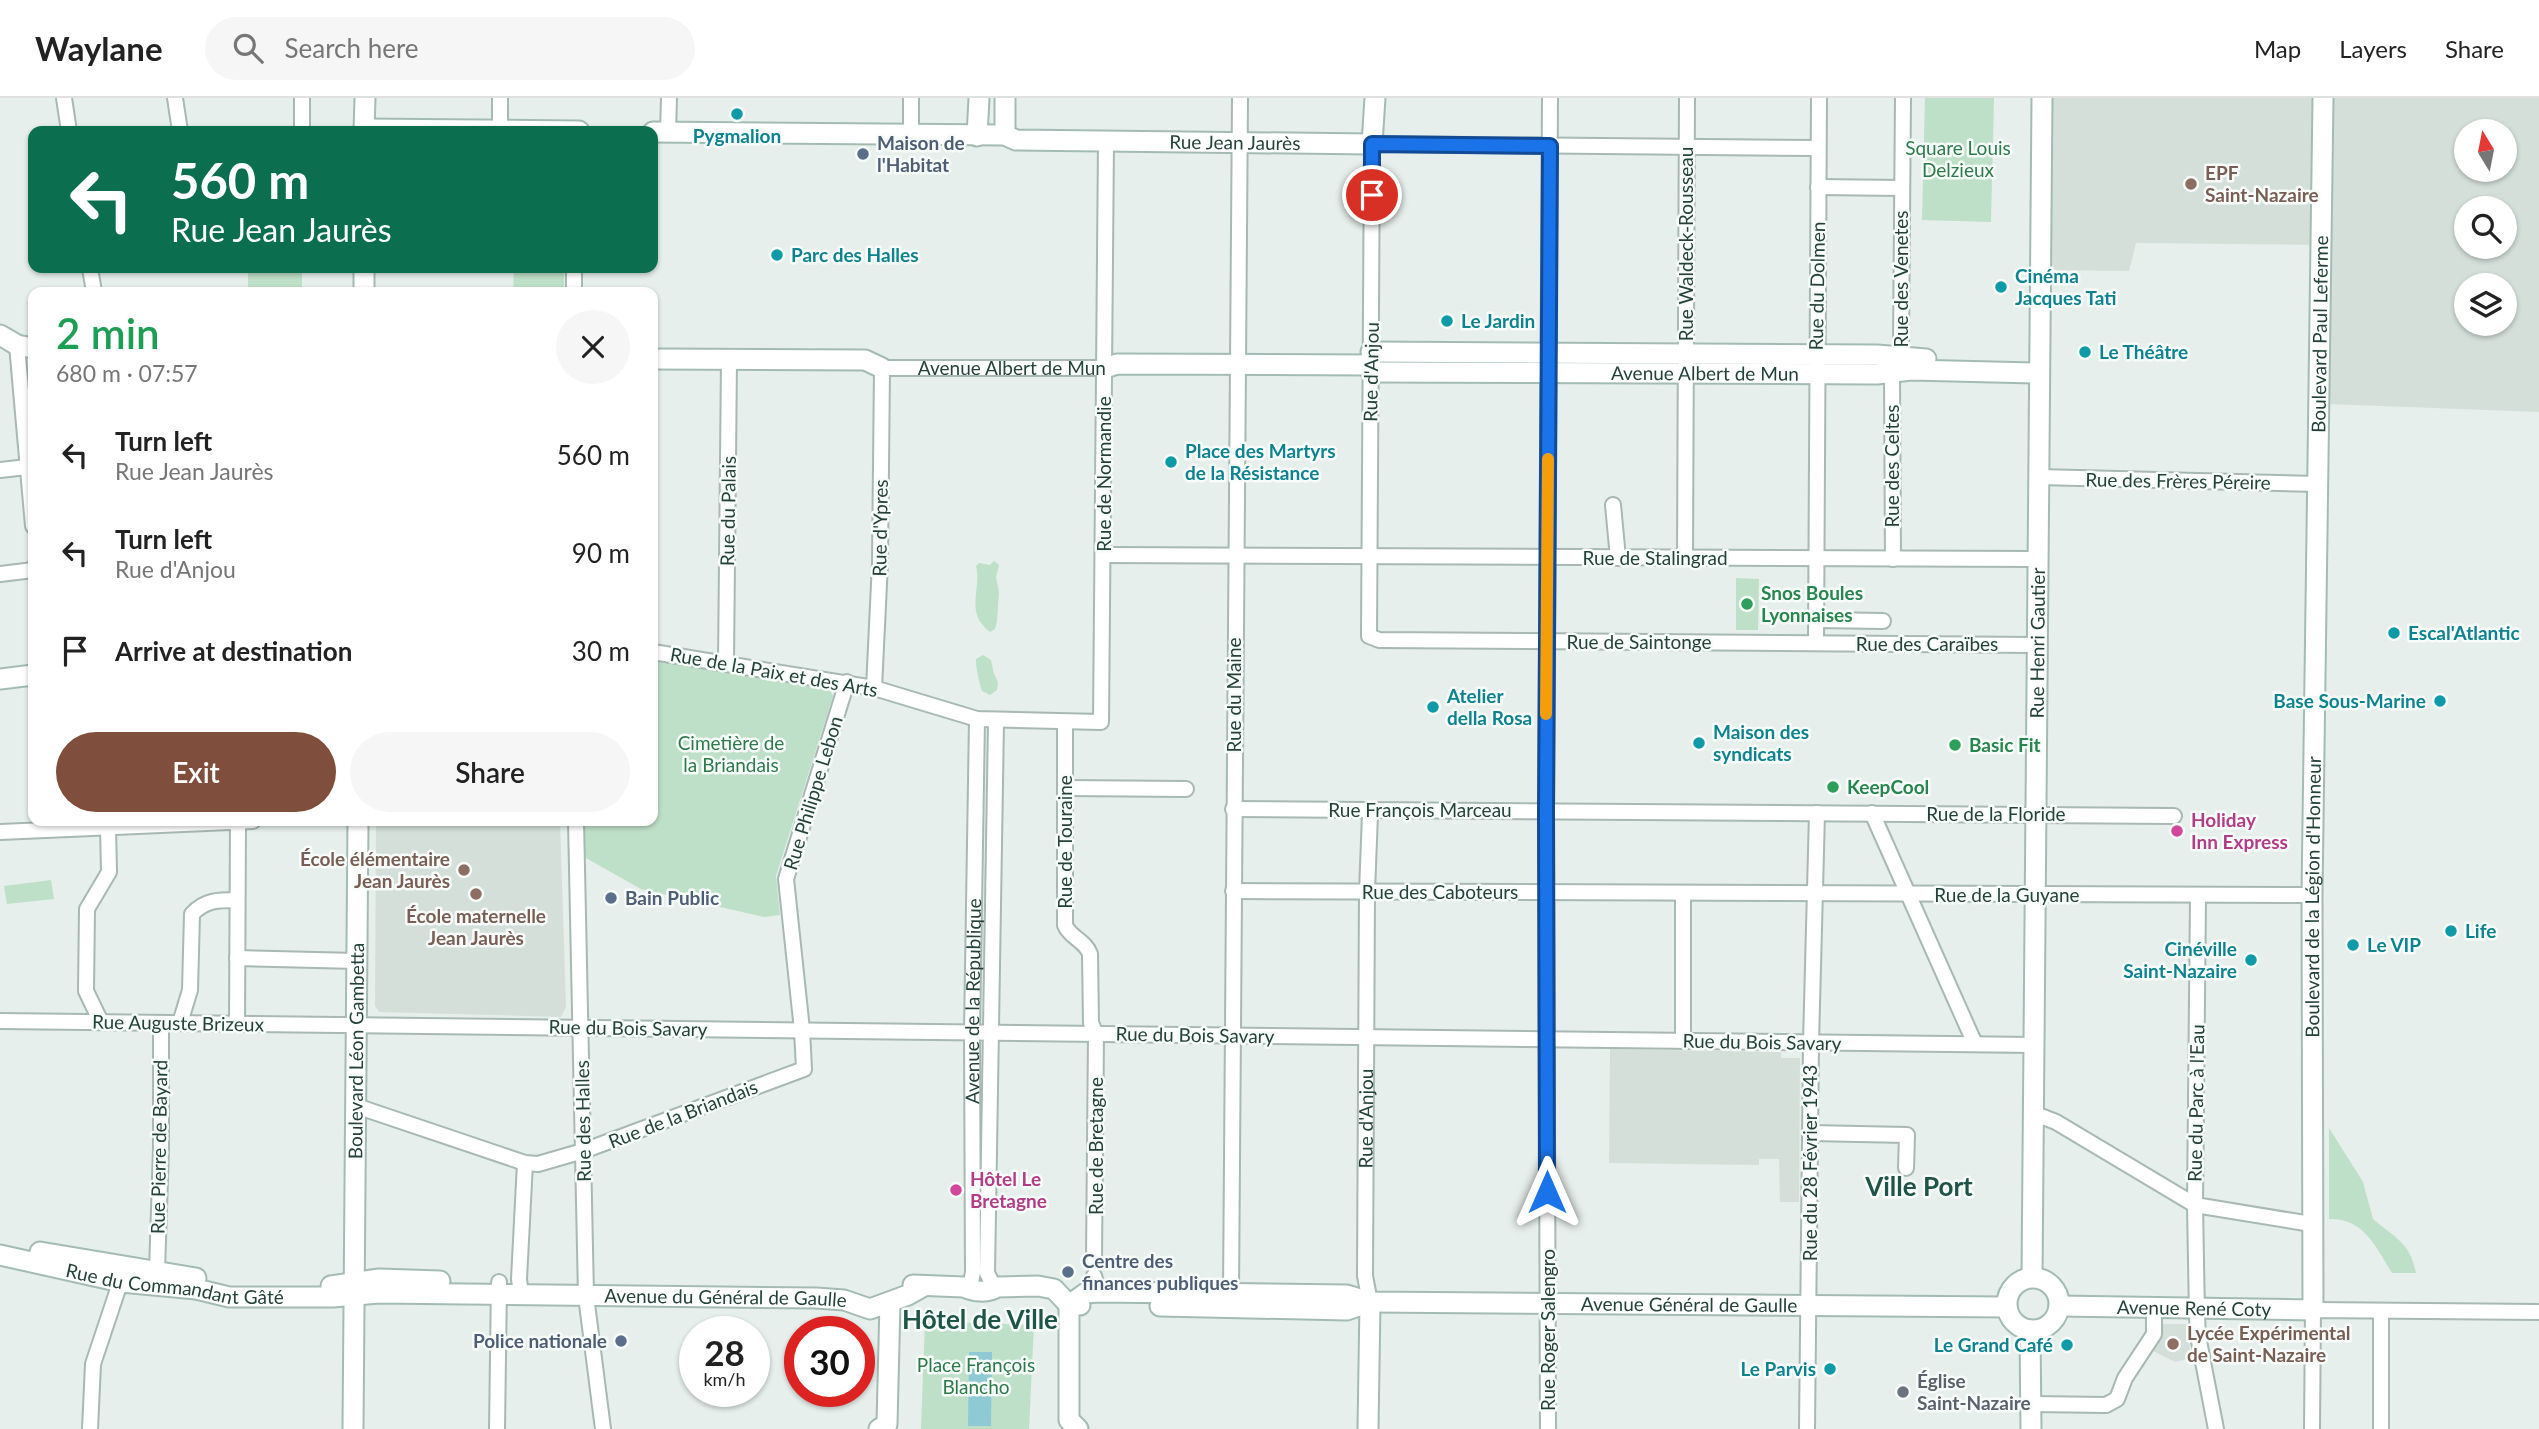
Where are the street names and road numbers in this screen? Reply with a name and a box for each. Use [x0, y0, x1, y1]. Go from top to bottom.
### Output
street label: Rue Jean Jaurès [1169, 130, 1301, 154]
street label: Rue Waldeck-Rousseau [1674, 147, 1697, 341]
street label: Rue des Venetes [1889, 210, 1912, 348]
street label: Rue du Dolmen [1804, 221, 1829, 351]
street label: Boulevard Paul Leferme [2306, 235, 2332, 433]
street label: Rue d'Anjou [1358, 322, 1383, 422]
street label: Avenue Albert de Mun [918, 356, 1106, 379]
street label: Avenue Albert de Mun [1611, 361, 1799, 385]
street label: Rue de Normandie [1092, 396, 1115, 552]
street label: Rue des Celtes [1880, 405, 1903, 527]
street label: Rue du Palais [715, 456, 740, 566]
street label: Rue des Frères Péreire [2085, 467, 2271, 494]
street label: Rue d'Ypres [867, 479, 892, 577]
street label: Rue de Stalingrad [1582, 546, 1728, 569]
street label: Rue Henri Gautier [2025, 567, 2049, 719]
street label: Rue de Saintonge [1566, 630, 1712, 653]
street label: Rue des Caraïbes [1856, 632, 1998, 655]
street label: Rue du Maine [1222, 637, 1245, 753]
street label: Rue de la Paix et des Arts [669, 642, 880, 701]
street label: Rue Philippe Lebon [778, 713, 847, 873]
street label: Boulevard de la Légion d'Honneur [2300, 756, 2325, 1038]
street label: Rue de Touraine [1053, 775, 1076, 909]
street label: Rue François Marceau [1328, 798, 1512, 821]
street label: Rue de la Floride [1926, 802, 2066, 825]
street label: Rue des Caboteurs [1362, 880, 1518, 903]
street label: Rue de la Guyane [1934, 883, 2080, 906]
street label: Avenue de la République [960, 898, 985, 1104]
street label: Boulevard Léon Gambetta [343, 943, 368, 1159]
street label: Rue Auguste Brizeux [92, 1010, 265, 1036]
street label: Rue du Bois Savary [548, 1015, 708, 1040]
street label: Rue du Bois Savary [1115, 1022, 1275, 1047]
street label: Rue du Parc à l'Eau [2183, 1024, 2208, 1182]
street label: Rue du Bois Savary [1682, 1029, 1842, 1054]
street label: Rue Pierre de Bayard [145, 1060, 172, 1234]
street label: Rue des Halles [570, 1060, 595, 1182]
street label: Rue du 28 Février 1943 [1798, 1065, 1821, 1261]
street label: Rue d'Anjou [1354, 1068, 1377, 1168]
street label: Rue de la Briandais [605, 1075, 761, 1153]
street label: Rue de Bretagne [1084, 1077, 1107, 1215]
street label: Rue Roger Salengro [1536, 1249, 1559, 1411]
street label: Rue du Commandant Gâté [64, 1258, 284, 1308]
street label: Avenue du Général de Gaulle [604, 1284, 848, 1311]
street label: Avenue Général de Gaulle [1581, 1292, 1797, 1316]
street label: Avenue René Coty [2117, 1295, 2272, 1320]

